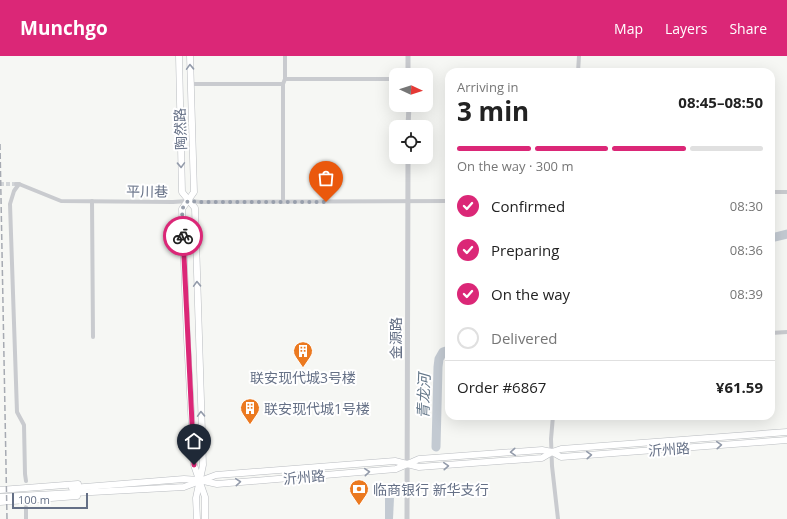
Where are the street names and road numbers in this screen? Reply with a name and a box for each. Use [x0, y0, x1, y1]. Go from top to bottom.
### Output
street label: 陶然路 [170, 108, 190, 150]
street label: 平川巷 [126, 181, 168, 201]
street label: 金源路 [386, 317, 405, 359]
street label: 沂州路 [647, 438, 691, 460]
street label: 沂州路 [282, 466, 326, 488]

